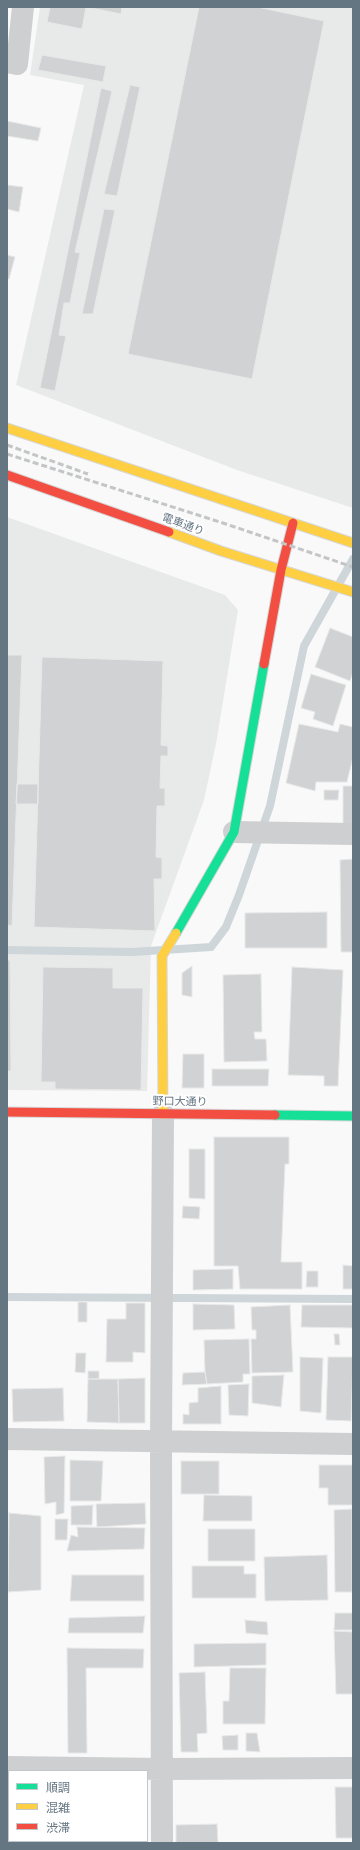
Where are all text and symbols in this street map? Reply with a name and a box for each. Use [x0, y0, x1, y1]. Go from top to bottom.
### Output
street label: 電車通り [160, 511, 206, 539]
street label: 野口大通り [152, 1095, 208, 1109]
legend [8, 1770, 148, 1842]
text: 順調 [46, 1781, 70, 1795]
text: 混雑 [46, 1801, 70, 1815]
text: 渋滞 [46, 1821, 70, 1835]

